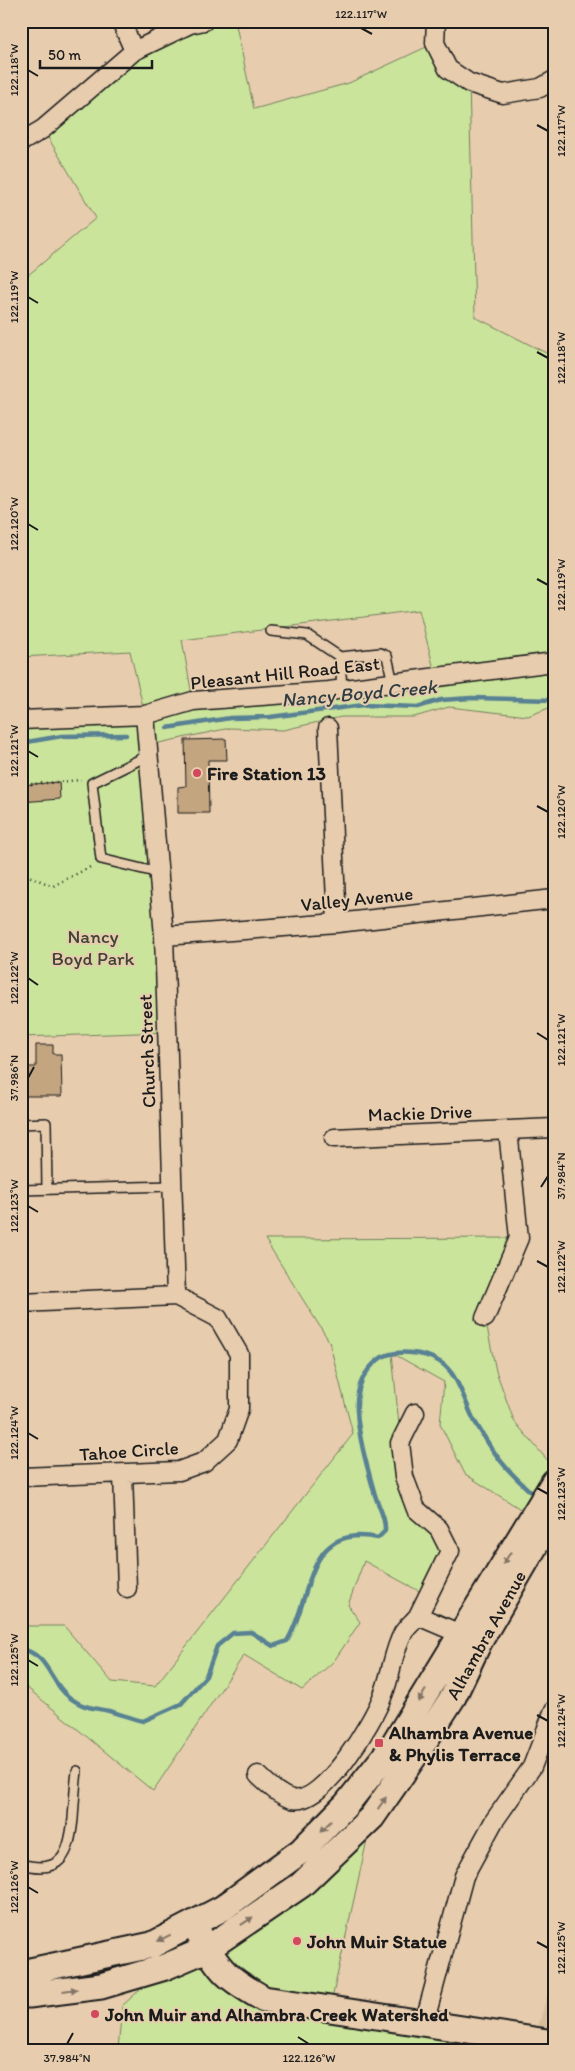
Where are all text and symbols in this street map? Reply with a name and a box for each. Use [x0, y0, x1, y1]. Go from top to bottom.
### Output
text: 122.117°W [335, 7, 387, 21]
scale bar [40, 38, 152, 70]
text: 122.118°W [7, 44, 21, 96]
text: 50 m [48, 46, 81, 64]
text: 122.117°W [554, 105, 568, 157]
text: 122.119°W [7, 271, 21, 323]
text: 122.118°W [554, 332, 568, 384]
text: 122.120°W [7, 497, 21, 551]
text: 122.119°W [554, 559, 568, 611]
street label: Pleasant Hill Road East [189, 652, 381, 694]
water label: Nancy Boyd Creek [280, 674, 439, 712]
text: 122.121°W [7, 725, 21, 777]
place label: Fire Station 13 [207, 762, 326, 785]
marker: Fire Station 13 [191, 767, 203, 779]
text: 122.120°W [554, 785, 568, 839]
street label: Valley Avenue [300, 882, 414, 916]
park label: Nancy Boyd Park [52, 925, 135, 970]
text: 122.122°W [7, 951, 21, 1005]
street label: Church Street [134, 994, 160, 1108]
text: 122.121°W [554, 1014, 568, 1066]
text: 37.986°N [7, 1055, 21, 1101]
street label: Mackie Drive [367, 1100, 473, 1126]
text: 37.984°N [554, 1152, 568, 1200]
text: 122.123°W [7, 1179, 21, 1233]
text: 122.122°W [554, 1240, 568, 1294]
text: 122.124°W [7, 1406, 21, 1460]
street label: Tahoe Circle [79, 1436, 179, 1466]
text: 122.123°W [554, 1467, 568, 1521]
one-way arrow [503, 1551, 512, 1565]
street label: Alhambra Avenue [441, 1566, 531, 1704]
text: 122.125°W [7, 1633, 21, 1687]
one-way arrow [418, 1690, 427, 1703]
text: 122.124°W [554, 1694, 568, 1748]
place label: Alhambra Avenue & Phylis Terrace [388, 1721, 533, 1766]
marker: Alhambra Avenue & Phylis Terrace [373, 1737, 385, 1749]
one-way arrow [377, 1797, 387, 1810]
one-way arrow [320, 1820, 332, 1832]
text: 122.126°W [7, 1860, 21, 1914]
one-way arrow [240, 1916, 254, 1926]
text: 122.125°W [554, 1921, 568, 1975]
place label: John Muir Statue [306, 1930, 447, 1953]
one-way arrow [157, 1934, 172, 1942]
marker: John Muir Statue [291, 1935, 303, 1947]
one-way arrow [62, 1986, 78, 1994]
place label: John Muir and Alhambra Creek Watershed [104, 2003, 449, 2026]
marker: John Muir and Alhambra Creek Watershed [89, 2008, 101, 2020]
text: 37.984°N [43, 2051, 91, 2065]
text: 122.126°W [282, 2051, 336, 2065]

